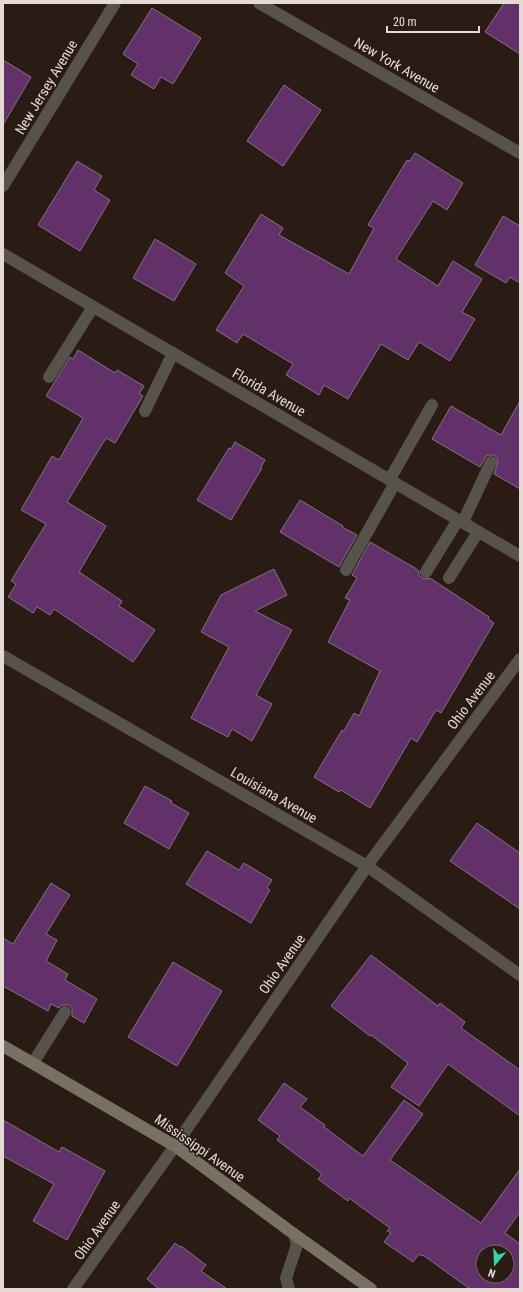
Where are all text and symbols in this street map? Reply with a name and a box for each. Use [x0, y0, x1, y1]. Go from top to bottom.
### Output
scale bar [387, 8, 479, 34]
text: 20 m [393, 15, 417, 29]
street label: New York Avenue [352, 34, 443, 96]
street label: New Jersey Avenue [11, 36, 81, 137]
street label: Florida Avenue [230, 365, 309, 420]
street label: Ohio Avenue [444, 667, 498, 732]
street label: Louisiana Avenue [228, 764, 320, 826]
street label: Ohio Avenue [256, 931, 309, 997]
street label: Mississippi Avenue [152, 1111, 248, 1185]
street label: Ohio Avenue [71, 1197, 124, 1263]
north arrow [475, 1244, 515, 1284]
text: N [486, 1266, 497, 1280]

